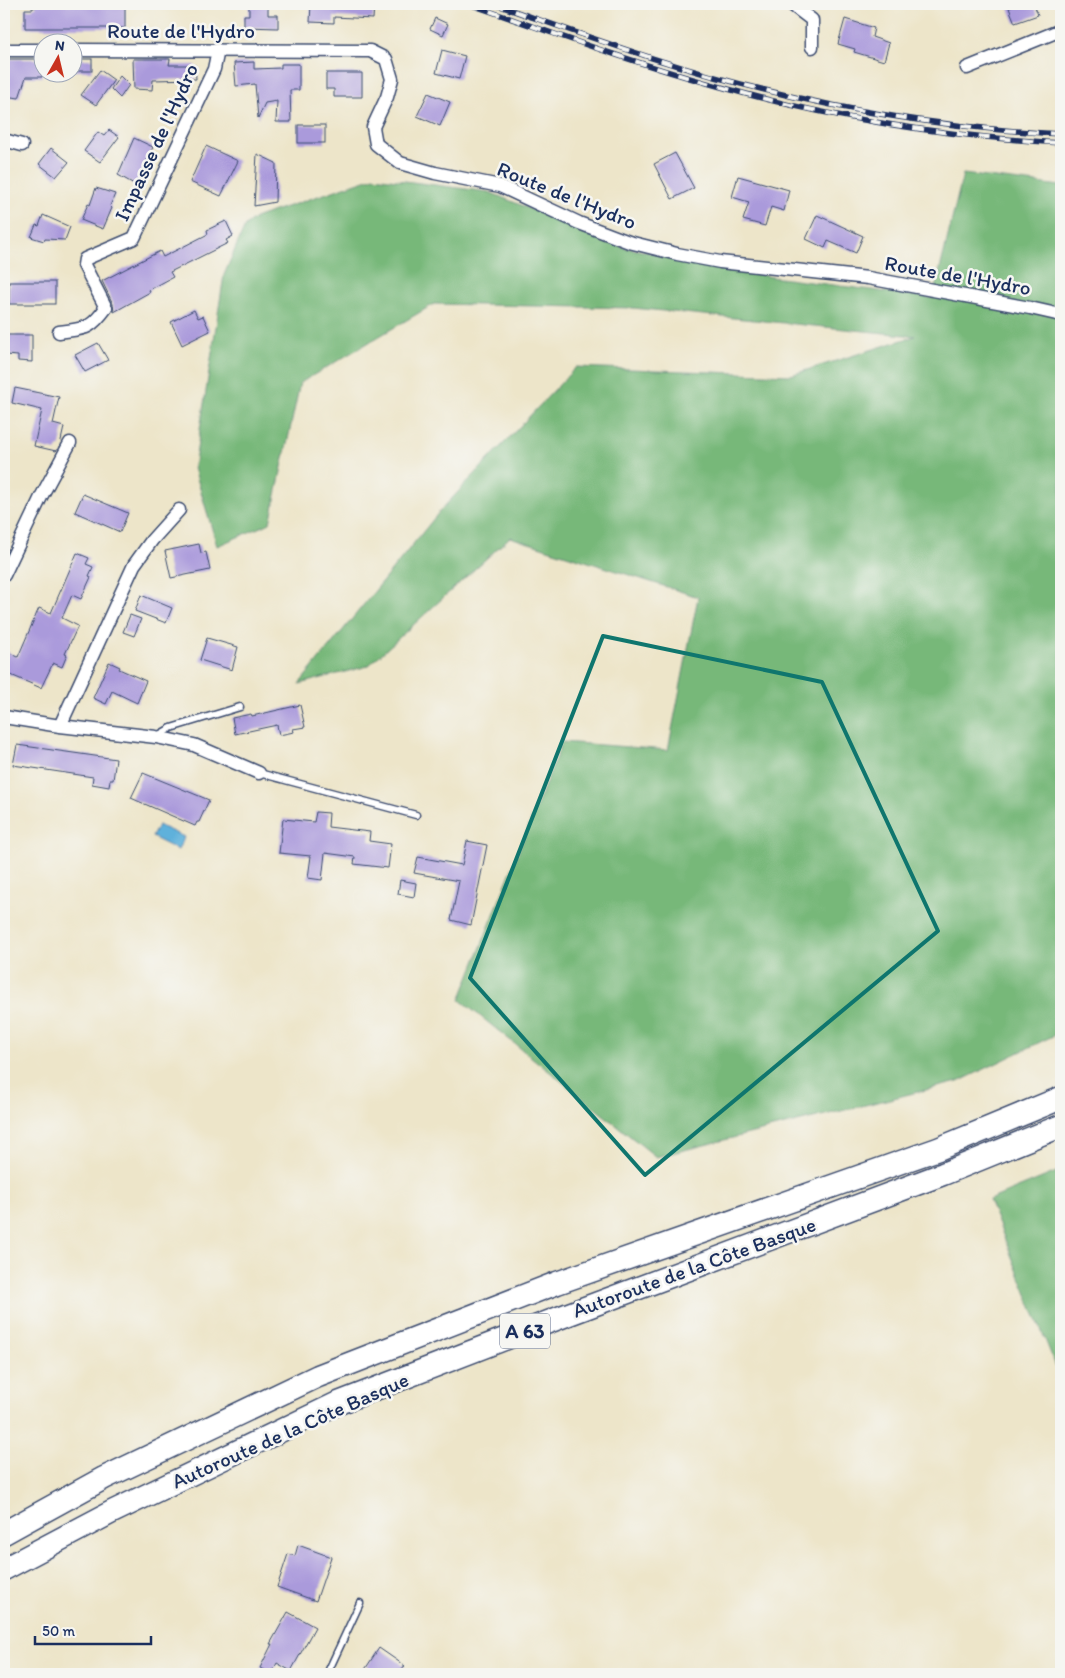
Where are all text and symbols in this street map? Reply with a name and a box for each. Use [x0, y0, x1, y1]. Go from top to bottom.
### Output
street label: Route de l'Hydro [107, 18, 255, 43]
north arrow [32, 32, 82, 82]
text: N [54, 37, 66, 55]
street label: Impasse de l'Hydro [109, 59, 203, 225]
street label: Route de l'Hydro [494, 156, 640, 234]
street label: Route de l'Hydro [883, 250, 1033, 300]
street label: Autoroute de la Côte Basque [569, 1211, 819, 1323]
road number: A 63 [500, 1314, 550, 1348]
street label: Autoroute de la Côte Basque [168, 1366, 412, 1494]
scale bar [35, 1613, 151, 1645]
text: 50 m [42, 1622, 75, 1640]

